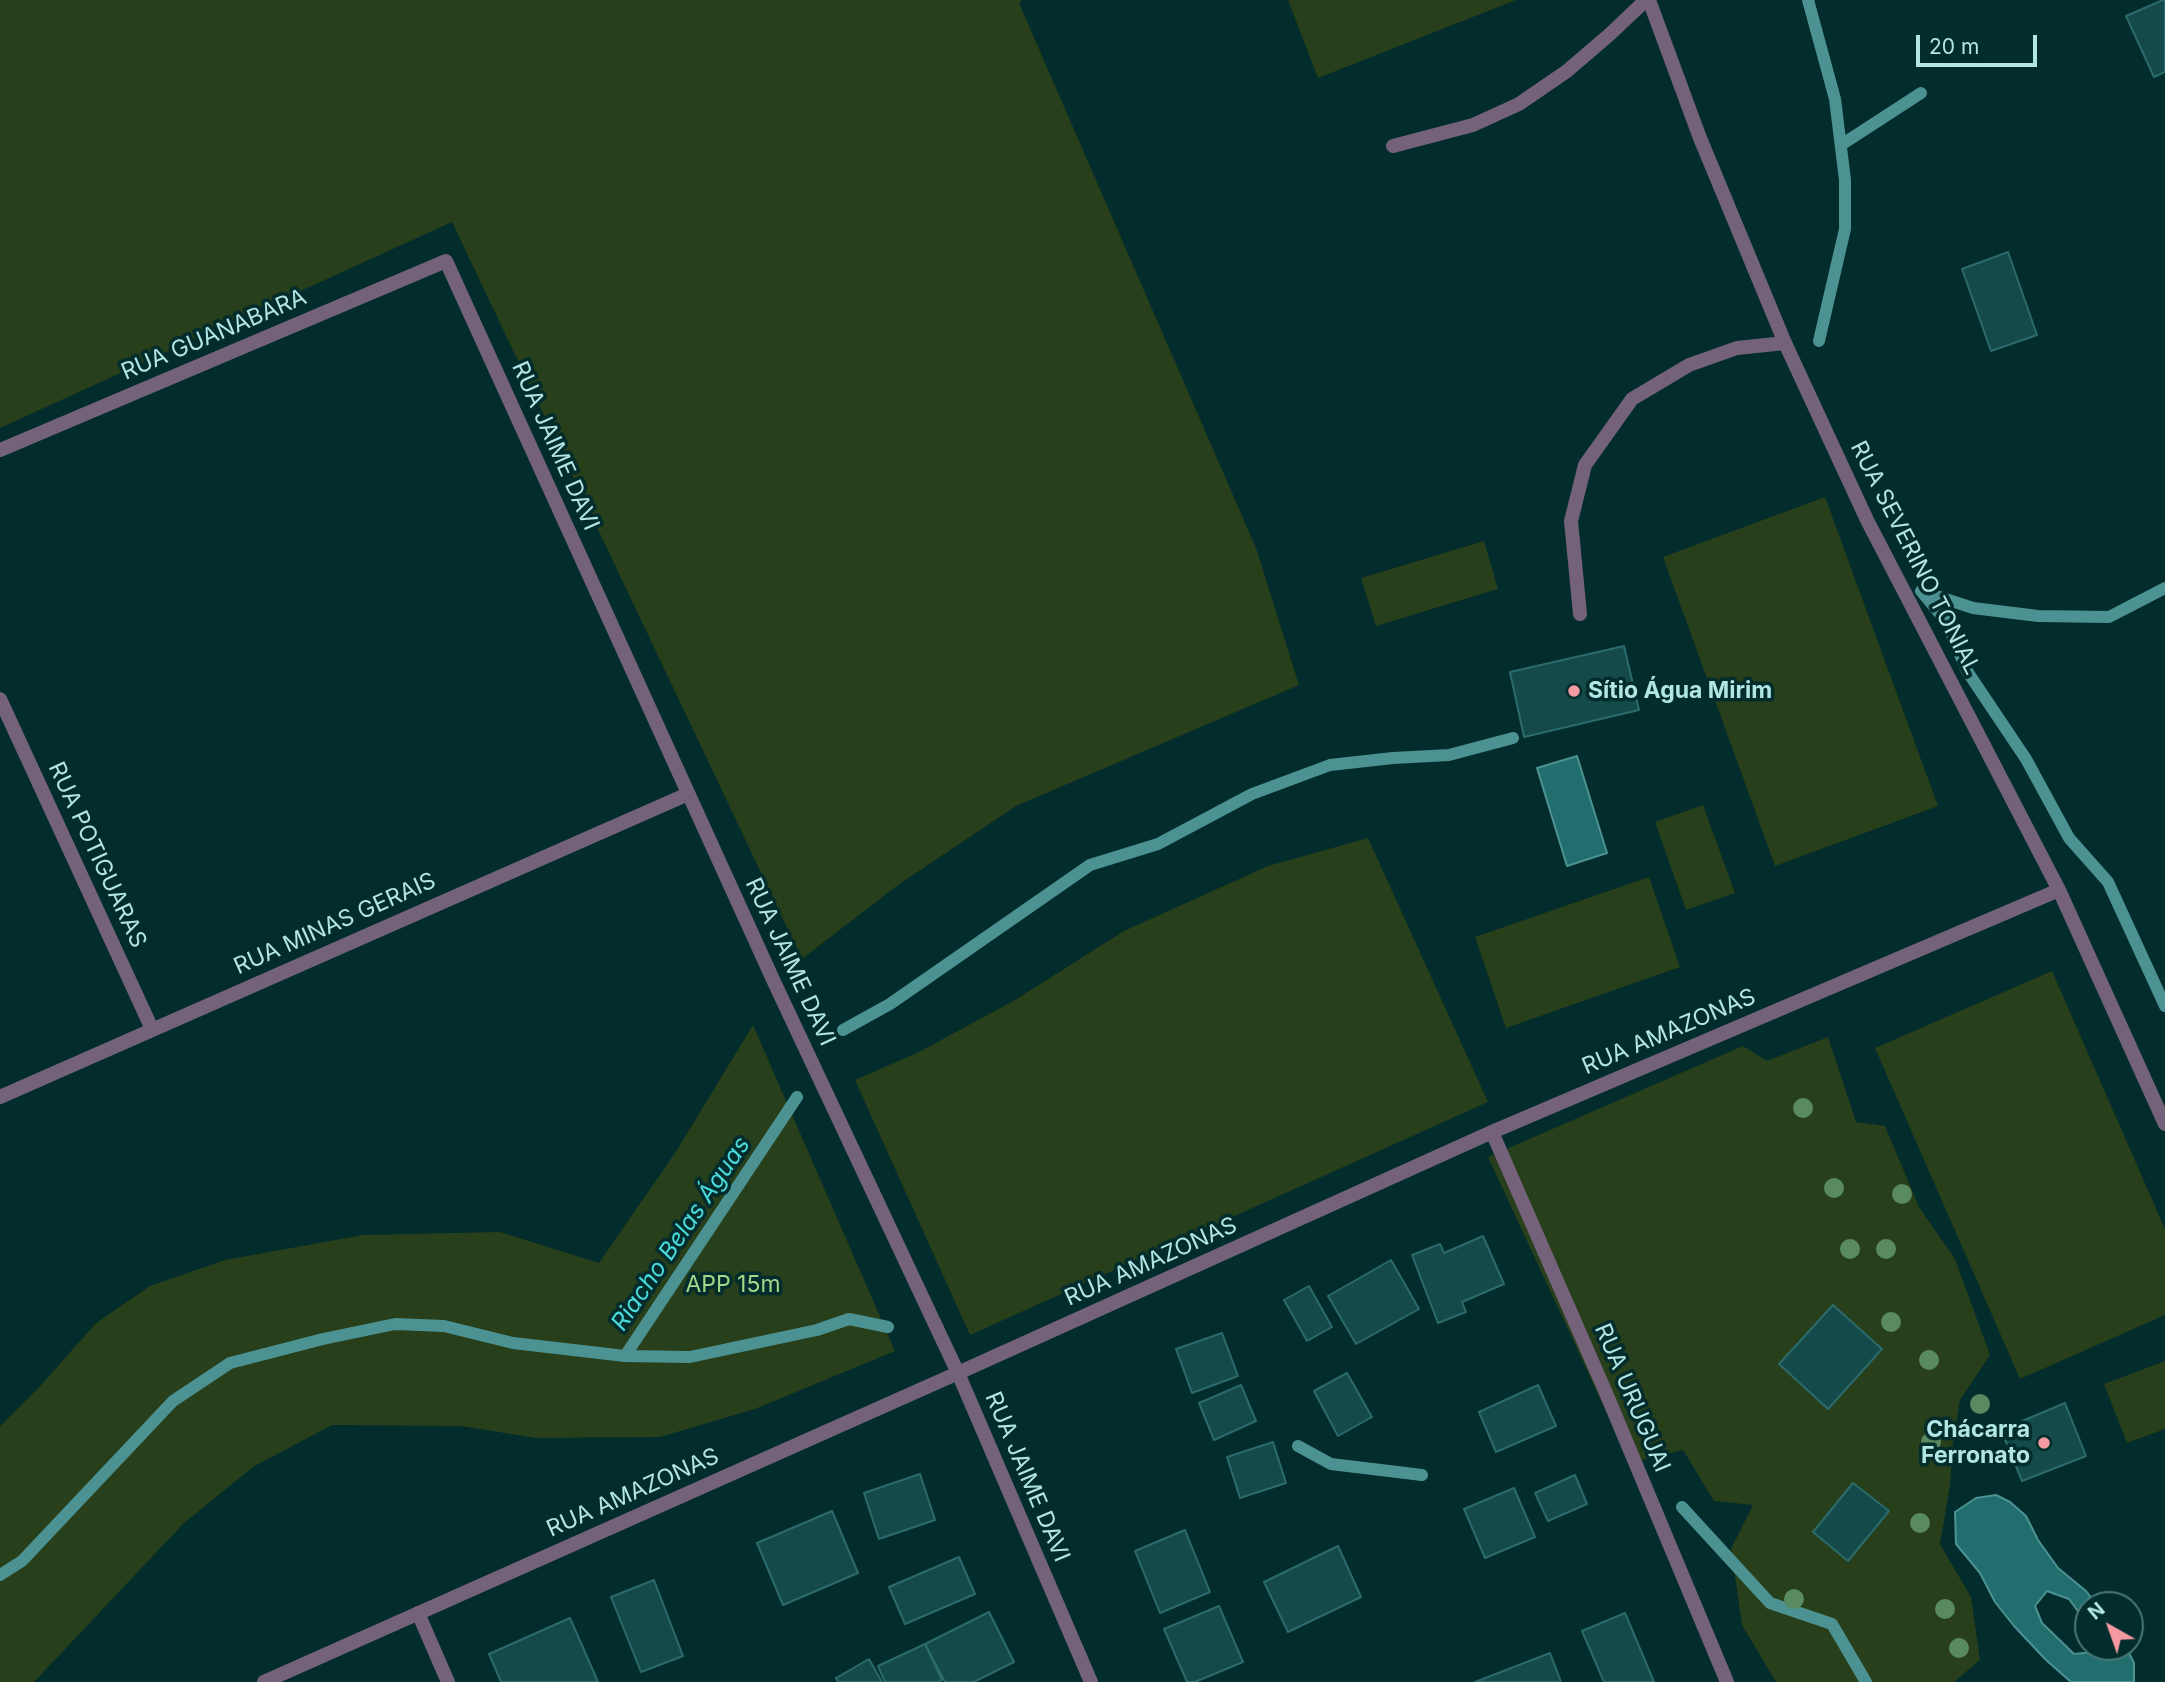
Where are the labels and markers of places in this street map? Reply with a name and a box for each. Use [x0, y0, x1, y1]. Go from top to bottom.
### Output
place label: Sítio Água Mirim [1588, 677, 1772, 705]
marker: Sítio Água Mirim [1566, 683, 1582, 699]
place label: Chácarra Ferronato [1921, 1416, 2030, 1470]
marker: Chácarra Ferronato [2036, 1435, 2052, 1451]

